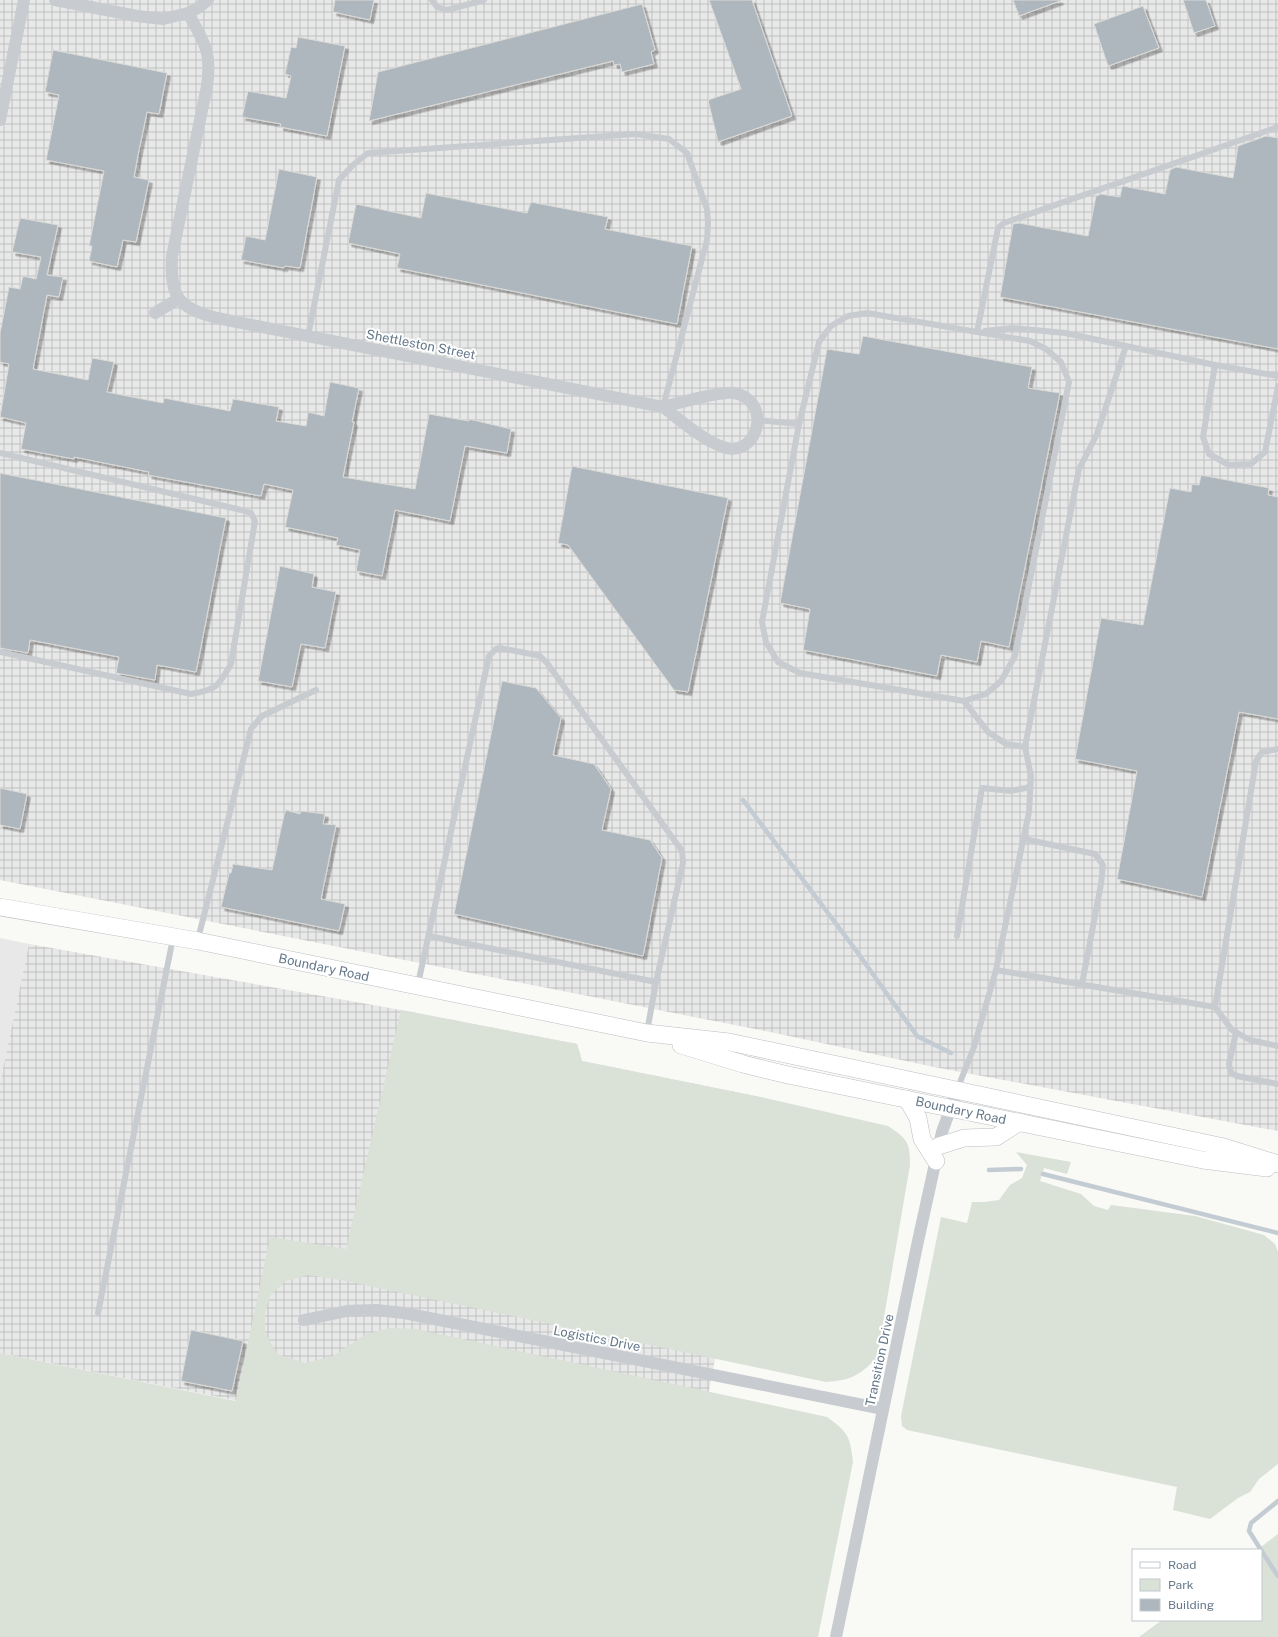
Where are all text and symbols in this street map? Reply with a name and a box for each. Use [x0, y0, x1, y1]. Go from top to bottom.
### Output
street label: Shettleston Street [365, 327, 477, 362]
street label: Boundary Road [277, 951, 371, 984]
street label: Boundary Road [914, 1094, 1008, 1127]
street label: Transition Drive [862, 1313, 897, 1408]
street label: Logistics Drive [552, 1323, 642, 1354]
legend [1132, 1549, 1262, 1621]
text: Road [1168, 1558, 1196, 1572]
text: Park [1168, 1578, 1194, 1592]
text: Building [1168, 1598, 1214, 1612]

